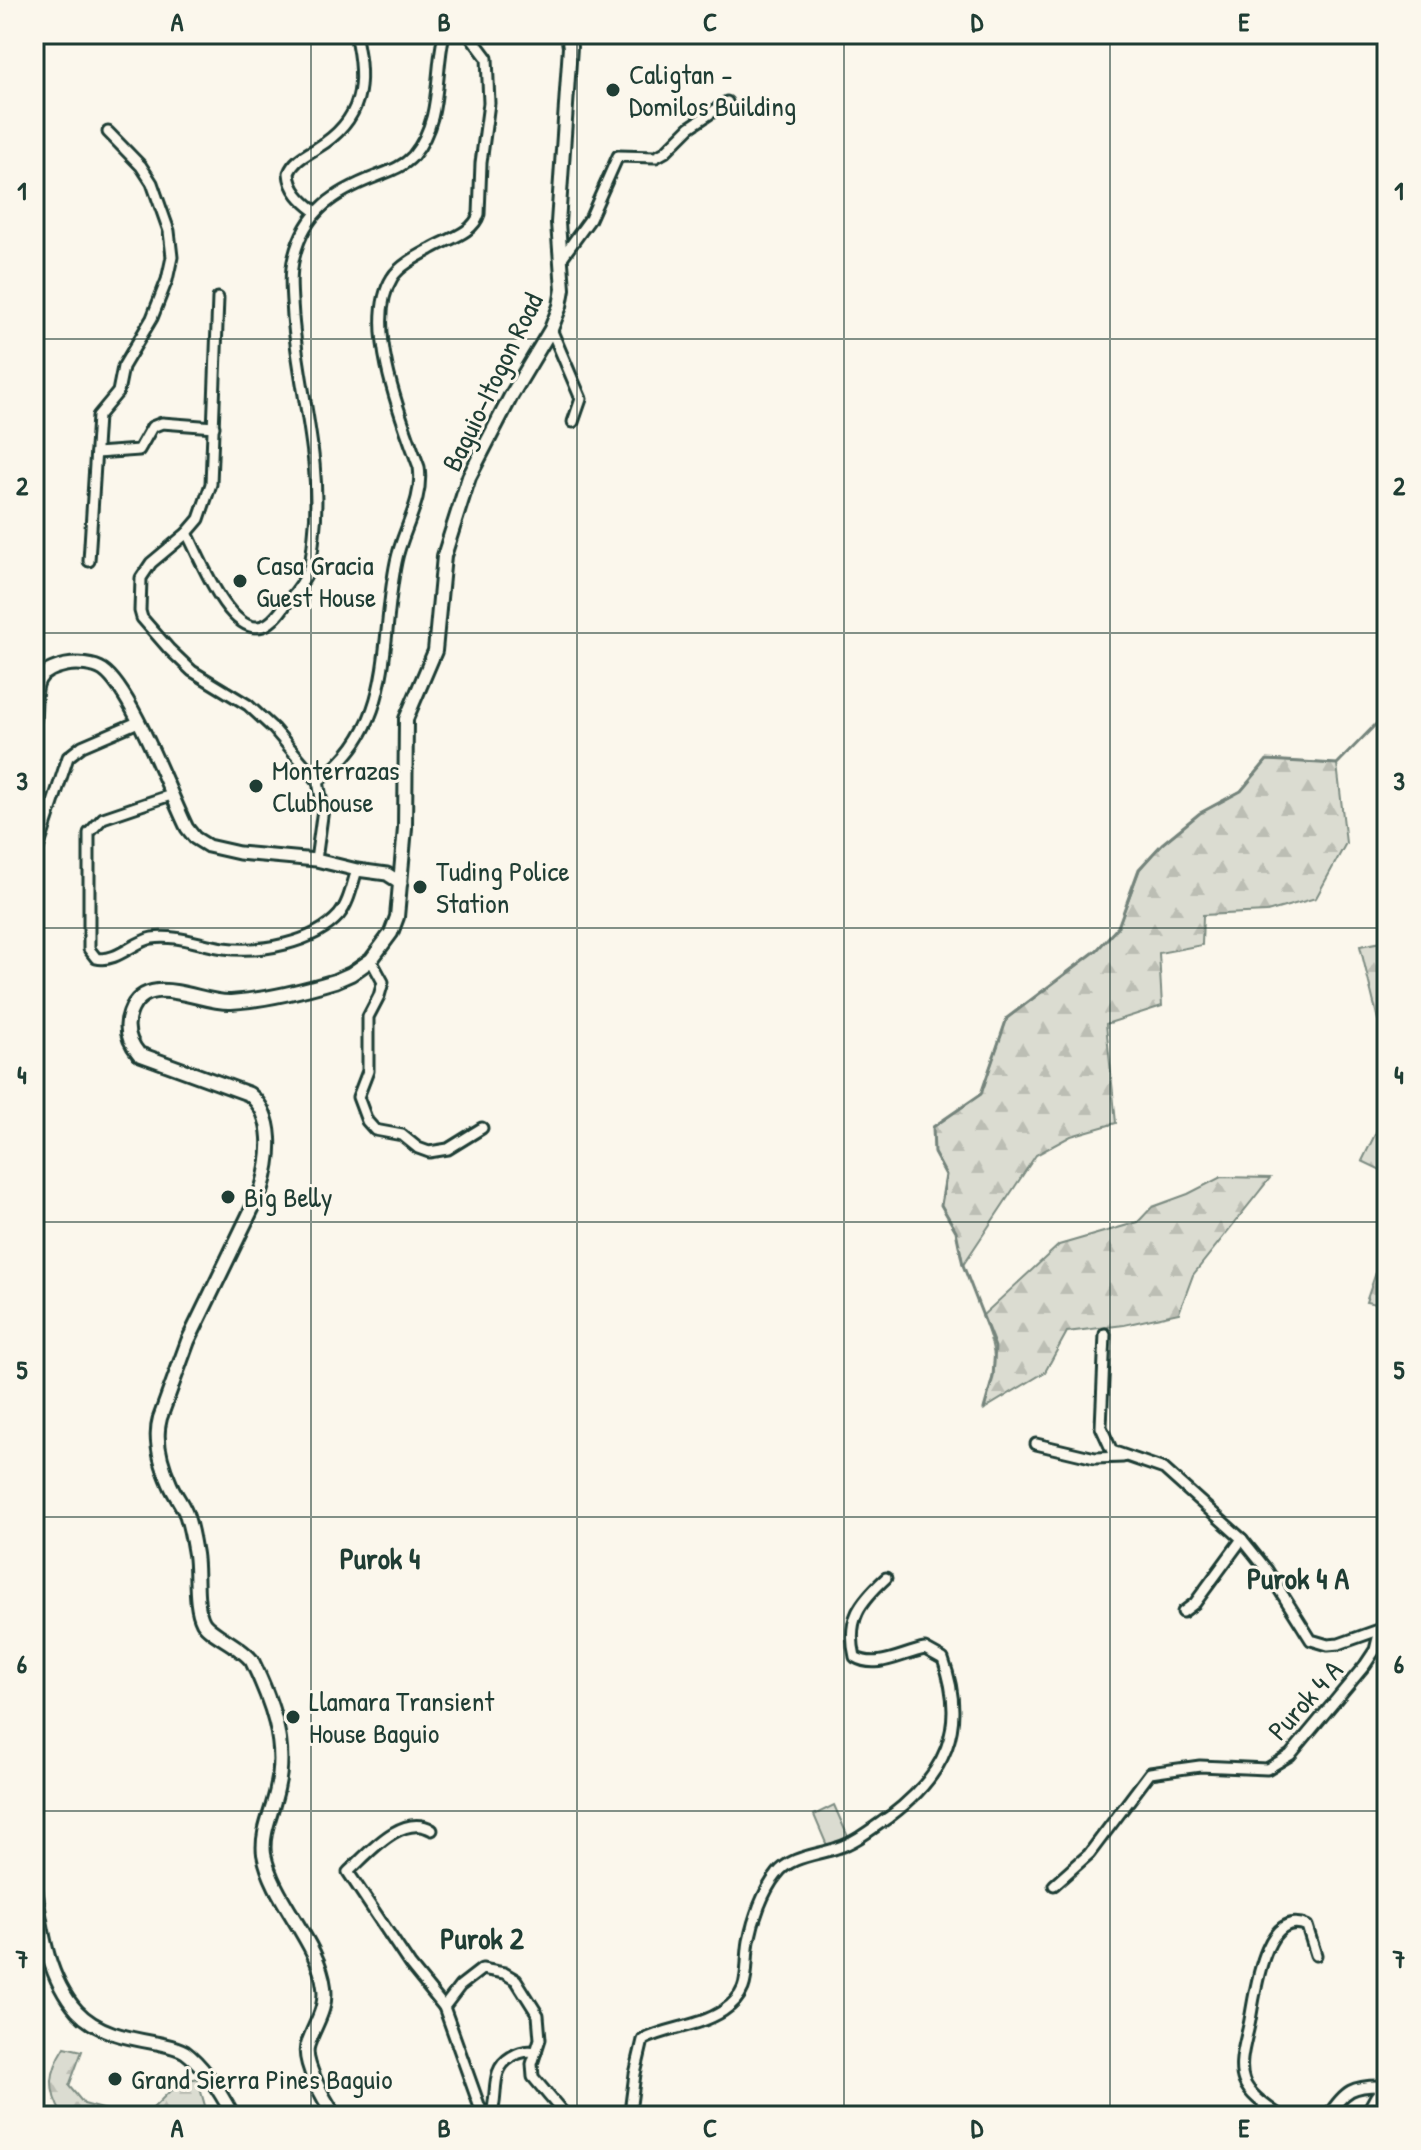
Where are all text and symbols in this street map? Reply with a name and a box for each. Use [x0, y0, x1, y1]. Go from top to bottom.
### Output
text: A [171, 4, 184, 39]
text: B [437, 4, 451, 39]
text: C [703, 4, 717, 39]
text: D [971, 4, 984, 39]
text: E [1238, 4, 1250, 39]
place label: Caligtan - Domilos Building [629, 55, 796, 125]
marker: Caligtan - Domilos Building [604, 81, 622, 99]
text: 1 [17, 173, 27, 208]
text: 1 [1394, 173, 1404, 208]
street label: Baguio-Itogon Road [432, 286, 552, 477]
text: 2 [16, 468, 29, 503]
text: 2 [1393, 468, 1406, 503]
place label: Casa Gracia Guest House [256, 546, 376, 616]
marker: Casa Gracia Guest House [231, 572, 249, 590]
place label: Monterrazas Clubhouse [272, 751, 400, 821]
text: 3 [16, 763, 28, 798]
text: 3 [1393, 763, 1405, 798]
marker: Monterrazas Clubhouse [247, 777, 265, 795]
place label: Tuding Police Station [436, 852, 570, 922]
marker: Tuding Police Station [411, 878, 429, 896]
text: 4 [17, 1057, 27, 1092]
text: 4 [1394, 1057, 1404, 1092]
place label: Big Belly [244, 1178, 333, 1216]
marker: Big Belly [219, 1188, 237, 1206]
text: 5 [17, 1352, 28, 1387]
text: 5 [1394, 1352, 1405, 1387]
district label: Purok 4 [340, 1538, 420, 1578]
district label: Purok 4 A [1247, 1558, 1349, 1598]
text: 6 [17, 1646, 28, 1681]
text: 6 [1394, 1646, 1405, 1681]
street label: Purok 4 A [1259, 1652, 1351, 1748]
place label: Llamara Transient House Baguio [309, 1682, 494, 1752]
marker: Llamara Transient House Baguio [284, 1708, 302, 1726]
district label: Purok 2 [440, 1918, 525, 1958]
text: 7 [15, 1941, 29, 1976]
text: 7 [1392, 1941, 1406, 1976]
place label: Grand Sierra Pines Baguio [131, 2060, 393, 2098]
marker: Grand Sierra Pines Baguio [106, 2070, 124, 2088]
text: A [171, 2110, 184, 2145]
text: B [437, 2110, 451, 2145]
text: C [703, 2110, 717, 2145]
text: D [971, 2110, 984, 2145]
text: E [1238, 2110, 1250, 2145]

